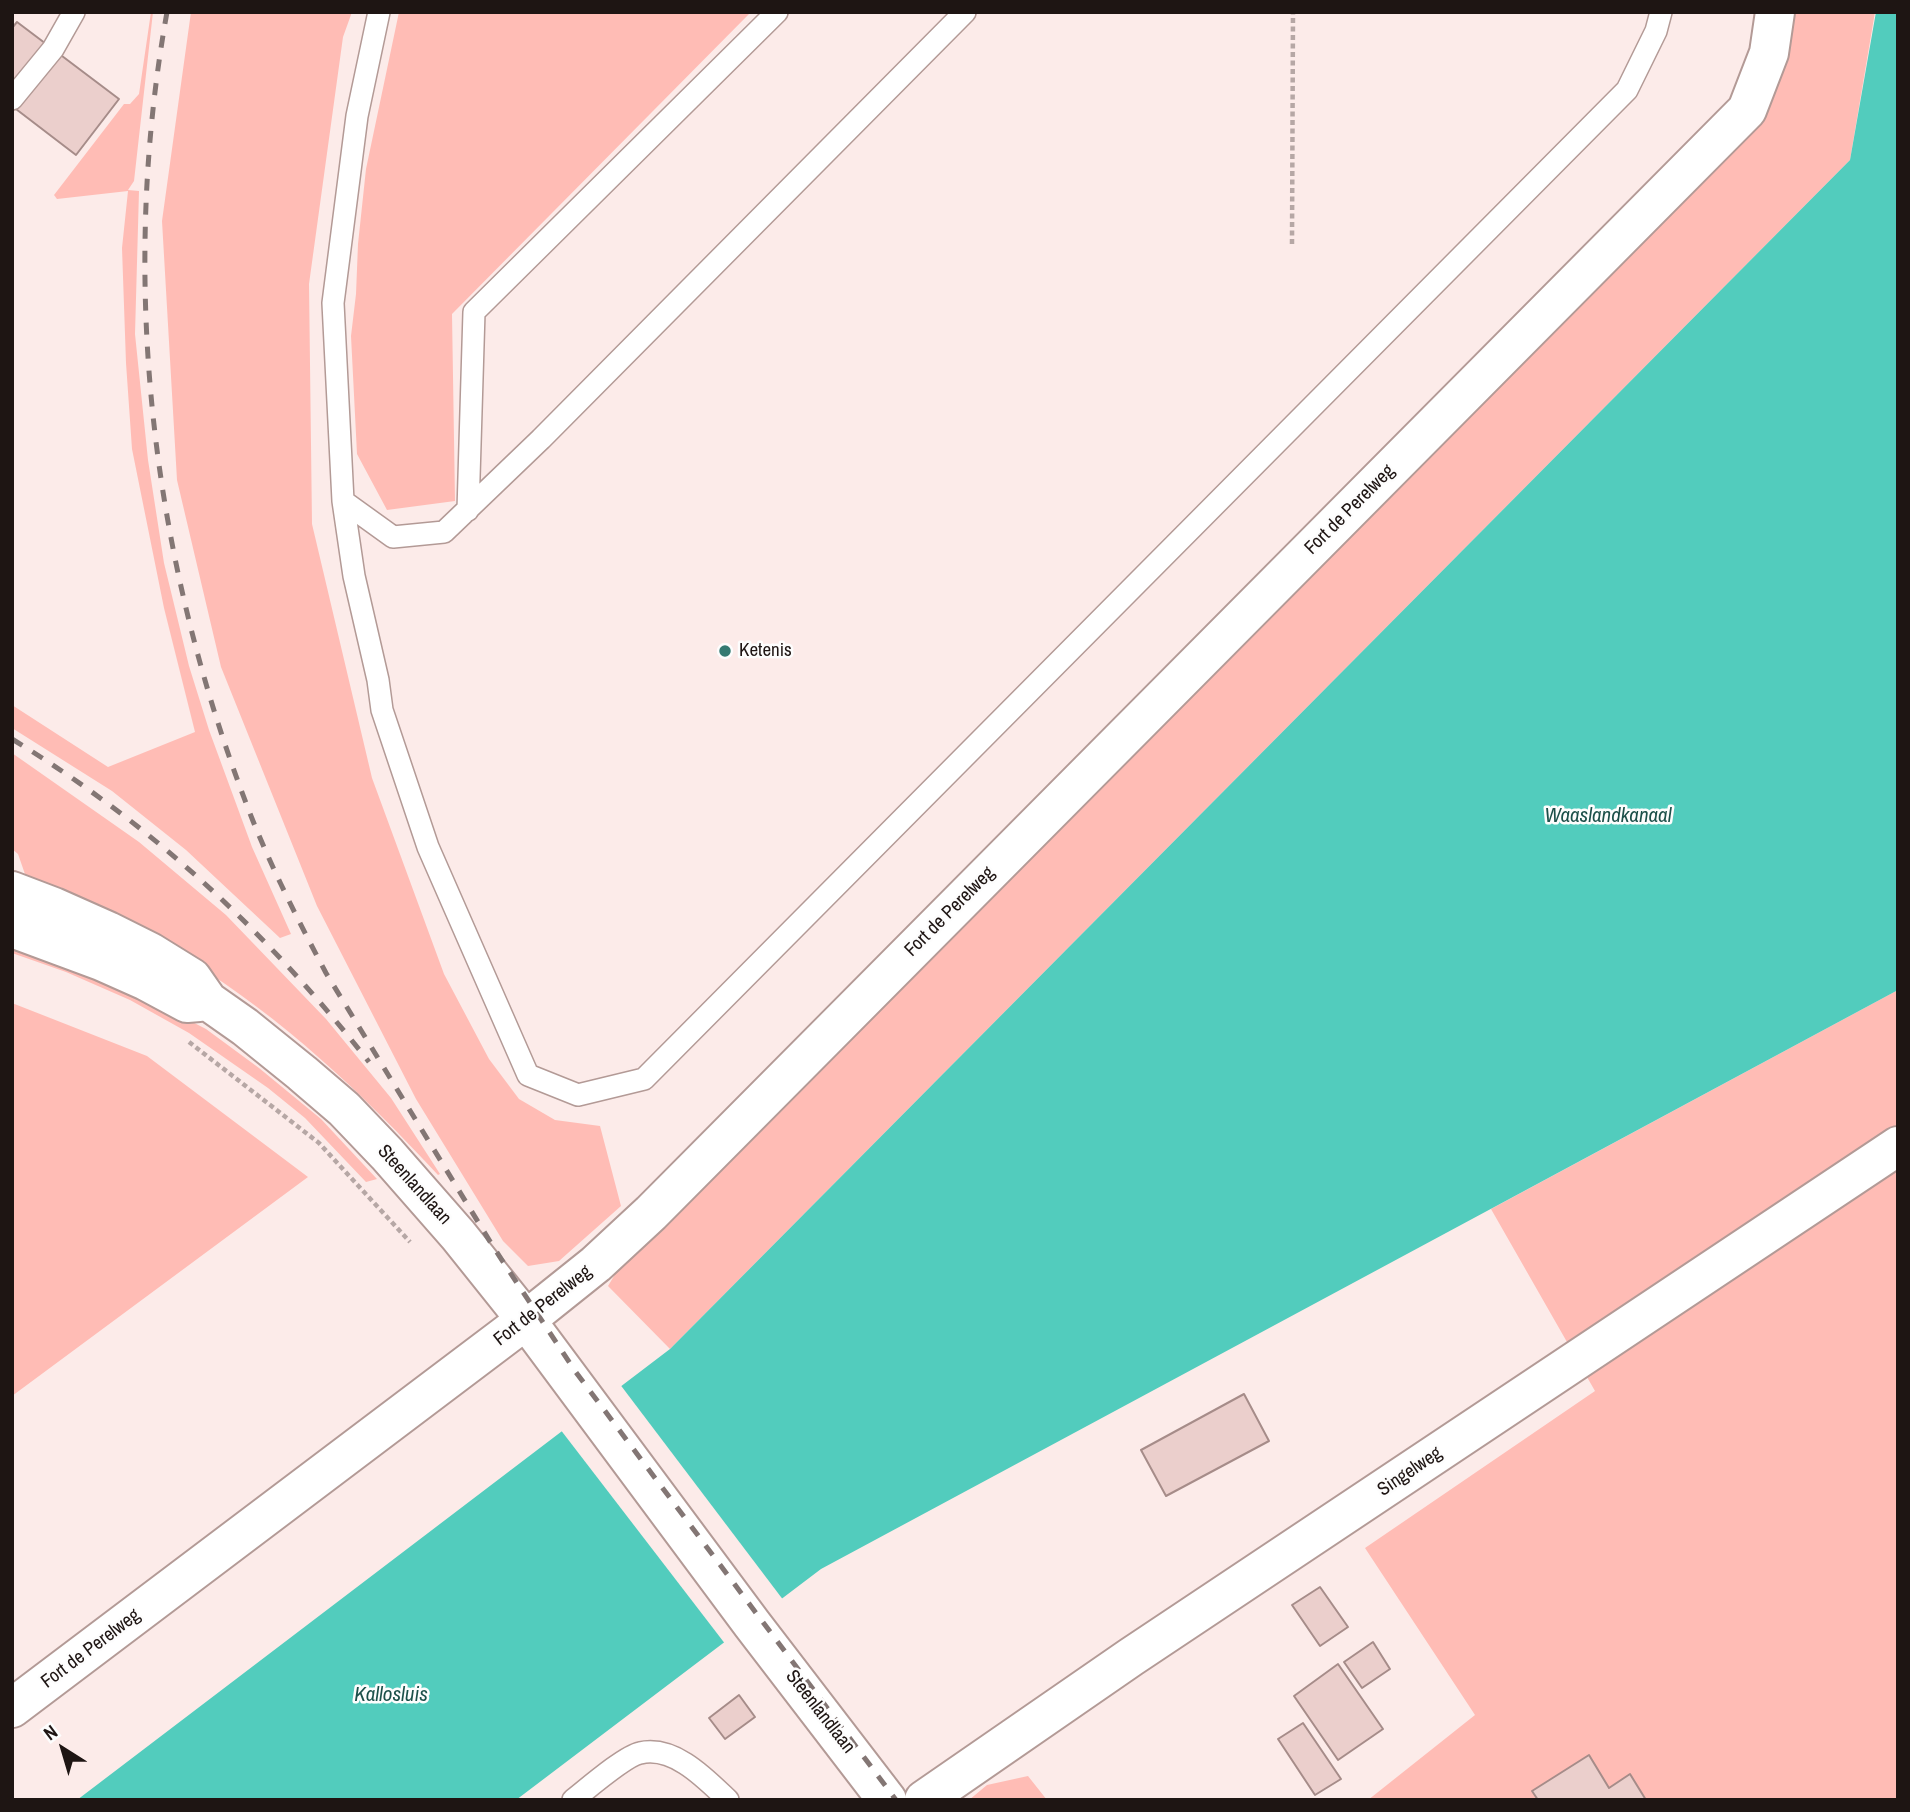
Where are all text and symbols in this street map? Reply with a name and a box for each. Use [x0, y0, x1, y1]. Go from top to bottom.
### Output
street label: Fort de Perelweg [1300, 460, 1400, 560]
place label: Ketenis [739, 640, 792, 662]
marker: Ketenis [717, 643, 733, 659]
water label: Waaslandkanaal [1545, 803, 1671, 829]
street label: Fort de Perelweg [900, 862, 1000, 962]
street label: Steenlandlaan [372, 1140, 456, 1230]
street label: Fort de Perelweg [490, 1261, 596, 1351]
street label: Singelweg [1373, 1442, 1447, 1502]
street label: Fort de Perelweg [37, 1604, 145, 1694]
street label: Steenlandlaan [780, 1666, 860, 1758]
water label: Kallosluis [354, 1682, 428, 1708]
north arrow [28, 1714, 98, 1784]
text: N [38, 1718, 63, 1746]

